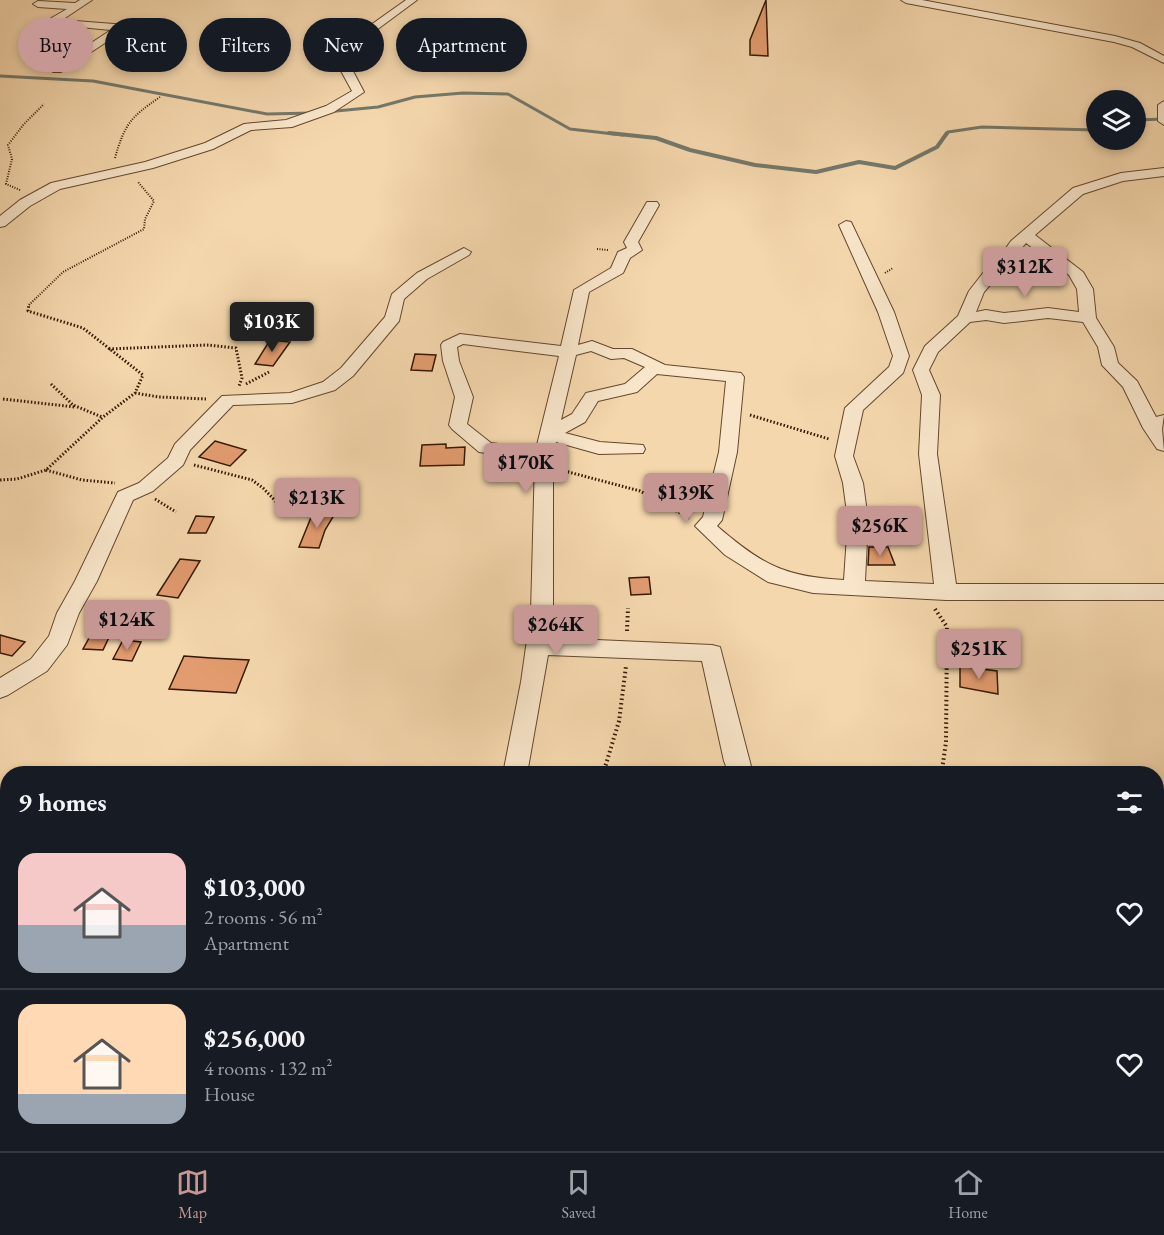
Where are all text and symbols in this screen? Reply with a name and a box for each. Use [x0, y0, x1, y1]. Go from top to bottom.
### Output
chip: Buy [18, 18, 93, 72]
chip: Rent [105, 18, 187, 72]
chip: Filters [199, 18, 291, 72]
chip: New [303, 18, 384, 72]
chip: Apartment [396, 18, 527, 72]
map controls [1086, 90, 1146, 150]
button: layers [1086, 90, 1146, 150]
pin: $312K [983, 247, 1067, 298]
text: $312K [997, 253, 1053, 279]
pin: $103K [230, 302, 314, 353]
text: $103K [244, 308, 300, 334]
pin: $170K [484, 443, 568, 494]
text: $170K [498, 449, 554, 475]
pin: $139K [644, 473, 728, 524]
pin: $213K [275, 478, 359, 529]
text: $139K [658, 479, 714, 505]
text: $213K [289, 484, 345, 510]
pin: $256K [838, 506, 922, 557]
text: $256K [852, 512, 908, 538]
pin: $124K [85, 600, 169, 651]
pin: $264K [514, 605, 598, 656]
text: $124K [99, 606, 155, 632]
text: $264K [528, 611, 584, 637]
pin: $251K [937, 629, 1021, 680]
text: $251K [951, 635, 1007, 661]
text: 9 homes [18, 785, 107, 819]
icon: filters [1113, 786, 1146, 819]
text: $103,000 [204, 870, 305, 904]
icon: home [66, 877, 138, 949]
icon: heart [1113, 897, 1146, 930]
text: 2 rooms · 56 m² [204, 904, 323, 930]
text: Apartment [204, 930, 289, 956]
text: $256,000 [204, 1021, 305, 1055]
icon: home [66, 1028, 138, 1100]
icon: heart [1113, 1048, 1146, 1081]
text: 4 rooms · 132 m² [204, 1055, 332, 1081]
text: House [204, 1081, 255, 1107]
tab: Map [176, 1166, 209, 1223]
tab: Saved [562, 1166, 596, 1223]
tab: Home [948, 1166, 988, 1223]

